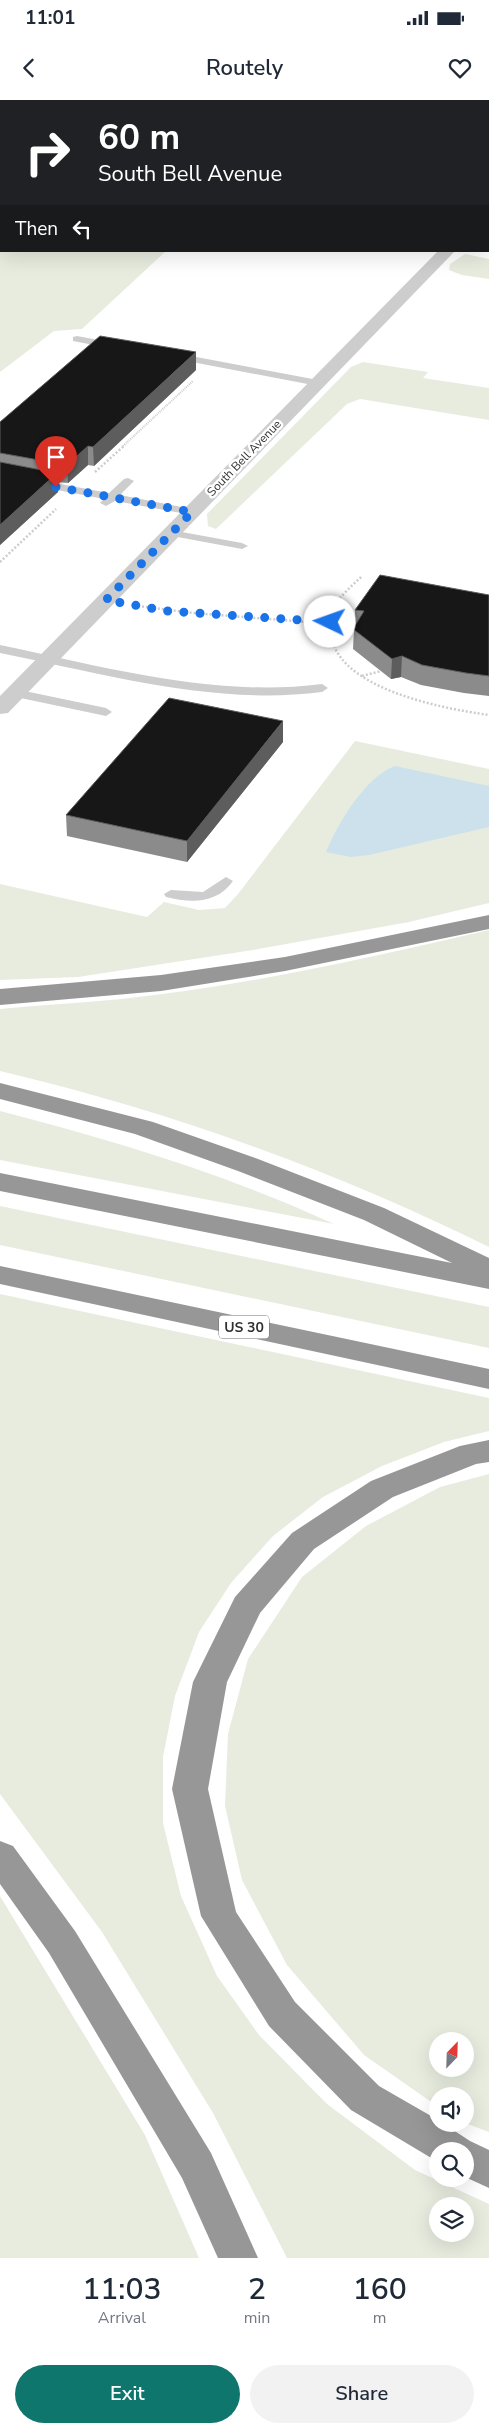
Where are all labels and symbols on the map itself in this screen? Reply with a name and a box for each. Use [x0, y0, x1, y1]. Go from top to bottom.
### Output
street label: South Bell Avenue [203, 416, 285, 500]
pin [35, 436, 77, 487]
position arrow [303, 595, 355, 647]
road number: US 30 [219, 1316, 269, 1338]
north arrow [429, 2032, 474, 2078]

